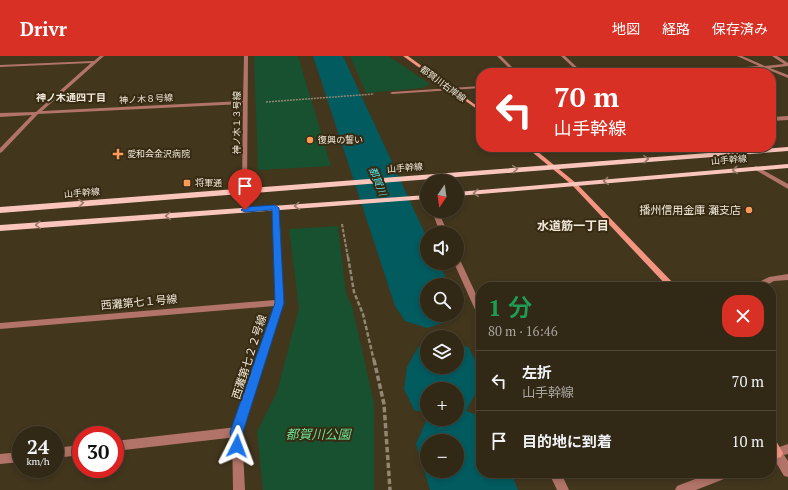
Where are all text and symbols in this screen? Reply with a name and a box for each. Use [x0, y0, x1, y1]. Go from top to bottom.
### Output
text: Drivr [20, 16, 67, 41]
text: 地図 [612, 19, 640, 38]
text: 経路 [662, 19, 690, 38]
text: 保存済み [712, 19, 768, 38]
street label: 都賀川右岸線 [418, 63, 469, 105]
text: 70 m [554, 78, 619, 115]
icon: left [488, 84, 540, 136]
district label: 神ノ木通四丁目 [36, 91, 106, 104]
street label: 神ノ木１３号線 [231, 91, 243, 155]
street label: 神ノ木８号線 [119, 92, 174, 106]
text: 山手幹線 [554, 116, 626, 140]
place label: 復興の誓い [317, 134, 363, 146]
marker: 復興の誓い [305, 135, 315, 145]
marker: 愛和会金沢病院 [112, 148, 124, 160]
place label: 愛和会金沢病院 [127, 148, 190, 160]
street label: 山手幹線 [711, 152, 748, 168]
one-way arrow [643, 155, 649, 164]
street label: 山手幹線 [387, 160, 424, 176]
water label: 都賀川 [366, 165, 390, 198]
one-way arrow [512, 165, 518, 174]
one-way arrow [732, 165, 738, 174]
pin [228, 169, 262, 210]
north arrow [420, 174, 464, 218]
map controls [420, 174, 464, 478]
icon: arrive [234, 175, 256, 197]
one-way arrow [603, 176, 609, 185]
place label: 将軍通 [195, 177, 222, 189]
marker: 将軍通 [182, 178, 192, 188]
street label: 山手幹線 [64, 185, 101, 201]
one-way arrow [473, 188, 479, 197]
one-way arrow [78, 199, 84, 208]
one-way arrow [294, 202, 300, 211]
place label: 播州信用金庫 灘支店 [639, 203, 741, 217]
marker: 播州信用金庫 灘支店 [744, 205, 754, 215]
one-way arrow [165, 211, 171, 220]
district label: 水道筋一丁目 [537, 218, 609, 233]
one-way arrow [35, 221, 41, 230]
button: sound [420, 226, 464, 270]
button: search [420, 278, 464, 322]
text: 1 分 [488, 291, 532, 323]
street label: 西灘第七１号線 [100, 292, 178, 312]
button: close [722, 295, 764, 337]
street label: 西灘第七２２号線 [229, 313, 269, 401]
text: 80 m · 16:46 [488, 322, 558, 340]
button: layers [420, 330, 464, 374]
text: 左折 [522, 362, 552, 382]
icon: left [488, 370, 510, 392]
text: 70 m [731, 371, 764, 391]
button: + [420, 382, 464, 426]
text: 山手幹線 [522, 383, 574, 401]
position arrow [216, 425, 258, 467]
park label: 都賀川公園 [285, 425, 352, 443]
speed limit sign: 30 [72, 426, 124, 478]
icon: arrive [488, 430, 510, 452]
text: 目的地に到着 [522, 431, 612, 451]
text: 10 m [731, 431, 764, 451]
text: 24 [27, 433, 49, 460]
button: − [420, 434, 464, 478]
text: km/h [26, 455, 50, 468]

